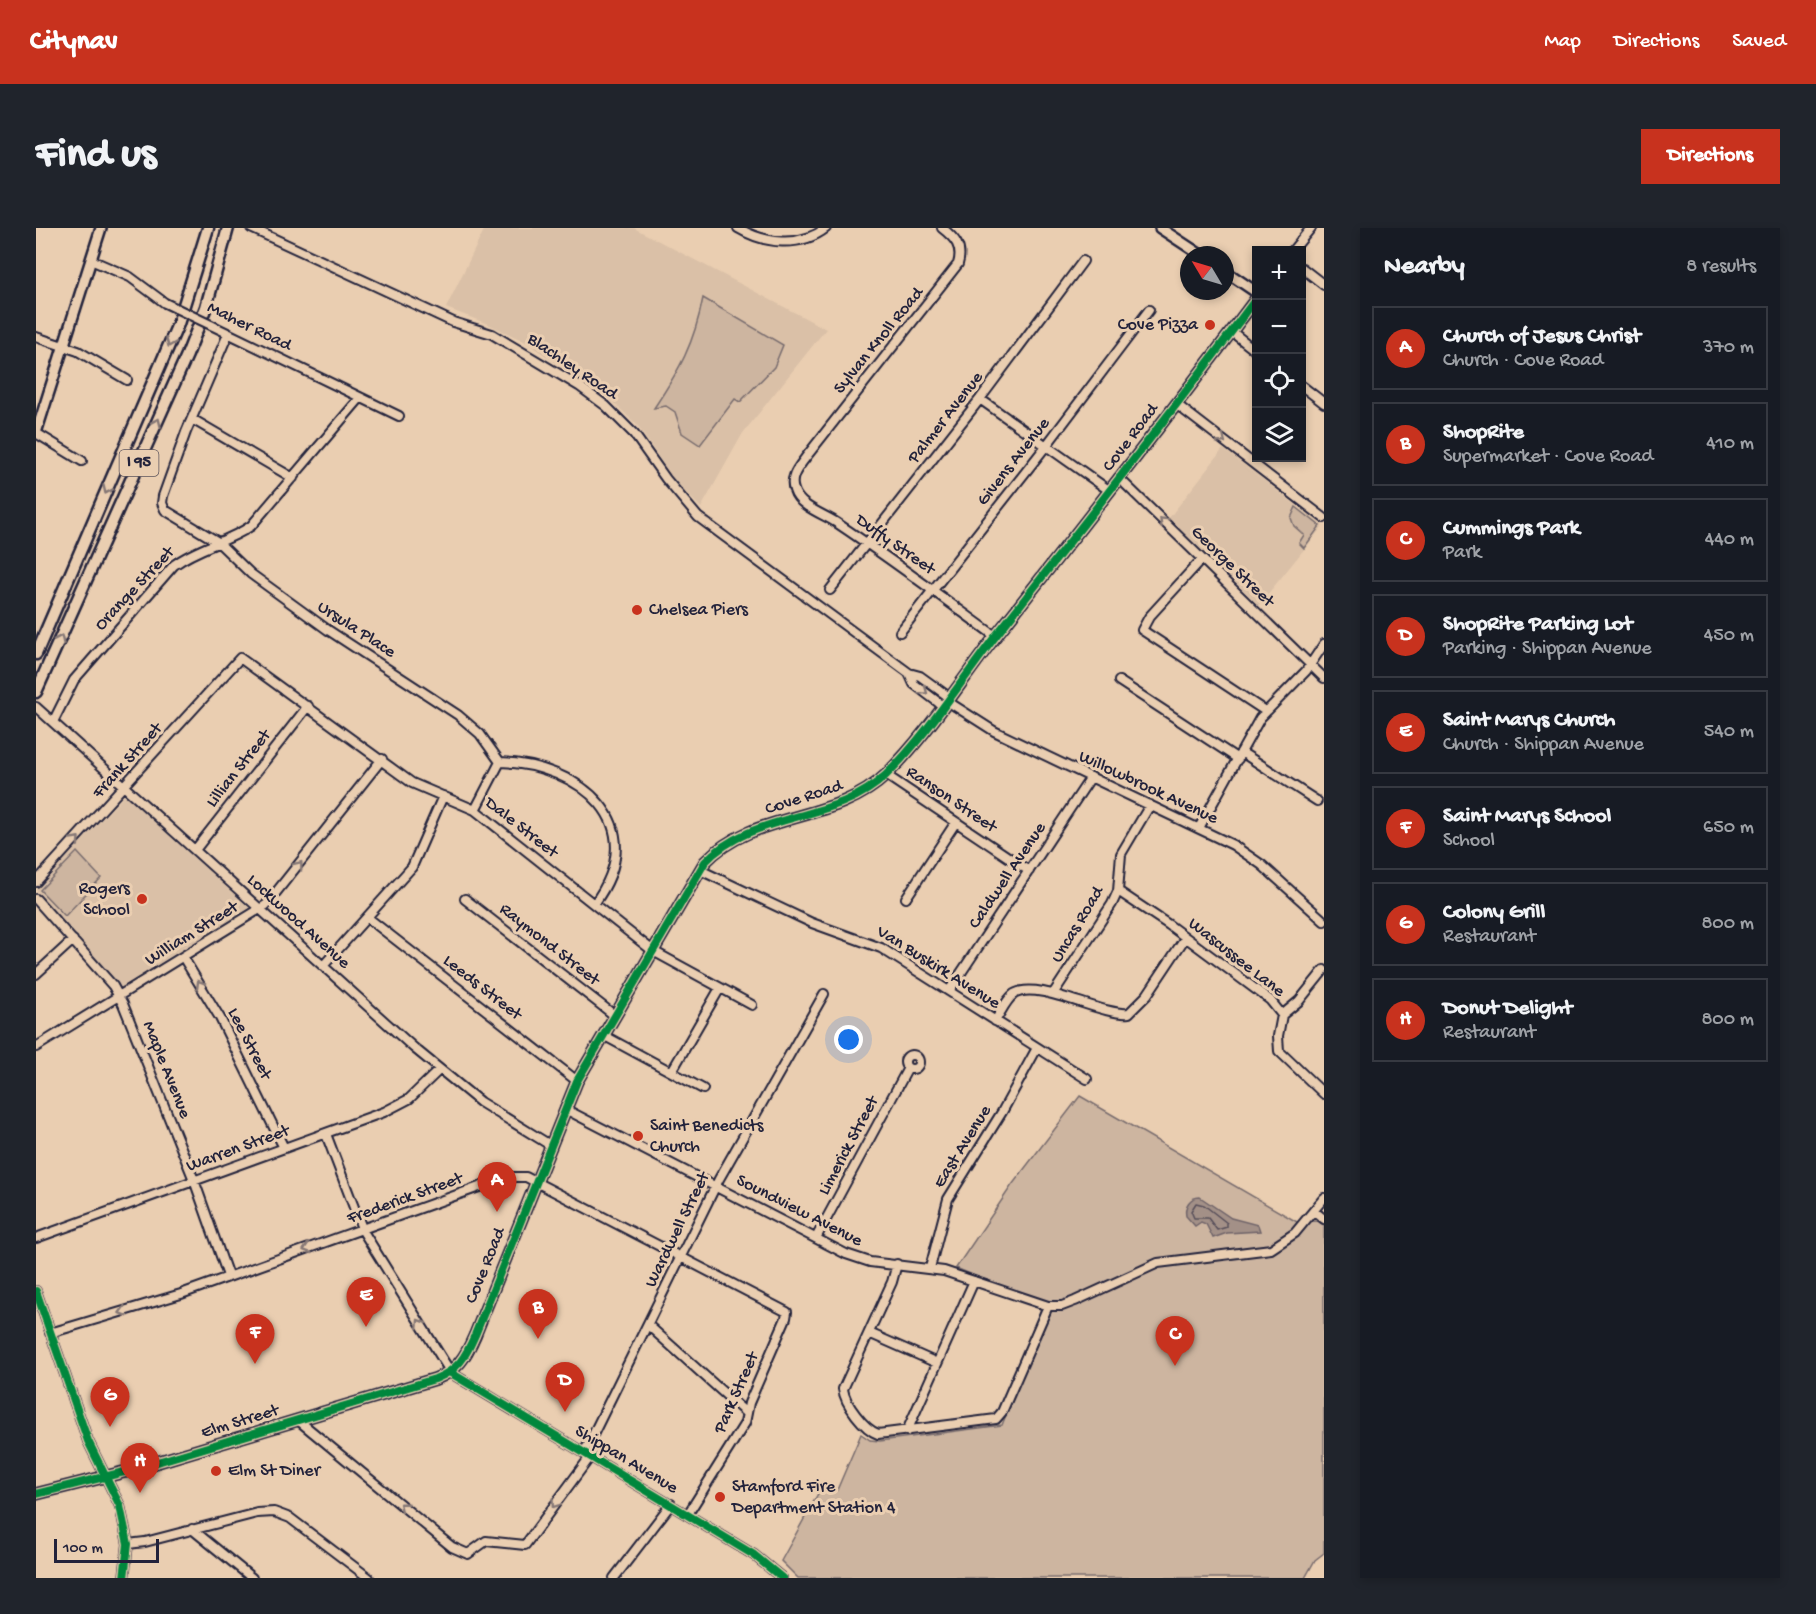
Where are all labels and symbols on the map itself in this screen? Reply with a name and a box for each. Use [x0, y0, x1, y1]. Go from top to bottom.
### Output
north arrow [1180, 246, 1234, 300]
street label: Sylvan Knoll Road [830, 282, 929, 399]
street label: Maher Road [203, 298, 296, 357]
place label: Cove Pizza [1118, 315, 1199, 336]
marker: Cove Pizza [1203, 318, 1217, 332]
street label: Blachley Road [522, 328, 622, 406]
one-way arrow [165, 337, 177, 348]
street label: Palmer Avenue [903, 367, 989, 469]
street label: Cove Road [1099, 399, 1164, 476]
street label: Givens Avenue [973, 413, 1055, 510]
one-way arrow [150, 418, 162, 429]
one-way arrow [1216, 432, 1227, 443]
road number: I 95 [120, 450, 158, 476]
one-way arrow [102, 484, 114, 495]
street label: Duffy Street [850, 509, 940, 581]
one-way arrow [1160, 517, 1170, 528]
street label: George Street [1186, 522, 1279, 613]
street label: Orange Street [91, 541, 180, 635]
street label: Ursula Place [313, 597, 400, 664]
place label: Chelsea Piers [649, 600, 749, 621]
marker: Chelsea Piers [630, 603, 644, 617]
one-way arrow [53, 634, 65, 645]
one-way arrow [917, 684, 928, 695]
street label: Frank Street [88, 718, 168, 804]
street label: Lillian Street [202, 725, 277, 812]
street label: Willowbrook Avenue [1075, 746, 1222, 830]
street label: Ranson Street [902, 762, 1002, 839]
street label: Cove Road [763, 775, 847, 820]
street label: Dale Street [479, 792, 563, 864]
street label: Caldwell Avenue [965, 818, 1052, 933]
one-way arrow [69, 836, 80, 846]
one-way arrow [291, 861, 302, 872]
street label: Lockwood Avenue [242, 870, 354, 974]
place label: Rogers School [79, 879, 131, 921]
street label: Uncas Road [1047, 882, 1110, 967]
marker: Rogers School [135, 892, 149, 906]
street label: William Street [141, 896, 244, 971]
street label: Raymond Street [495, 899, 605, 992]
street label: Wascussee Lane [1183, 914, 1289, 1003]
street label: Van Buskirk Avenue [871, 921, 1004, 1015]
street label: Leeds Street [438, 951, 527, 1026]
one-way arrow [195, 980, 207, 990]
street label: Lee Street [222, 1005, 277, 1085]
street label: Maple Avenue [137, 1018, 195, 1122]
your location [834, 1025, 863, 1054]
street label: Limerick Street [814, 1091, 885, 1199]
street label: East Avenue [929, 1101, 997, 1192]
place label: Saint Benedicts Church [650, 1116, 765, 1158]
street label: Warren Street [184, 1120, 294, 1177]
marker: Saint Benedicts Church [631, 1129, 645, 1143]
pin: A [478, 1162, 516, 1212]
street label: Wardwell Street [641, 1167, 716, 1291]
street label: Frederick Street [343, 1168, 467, 1230]
street label: Soundview Avenue [732, 1170, 866, 1252]
street label: Cove Road [461, 1224, 511, 1307]
one-way arrow [302, 1242, 313, 1255]
pin: E [346, 1278, 386, 1327]
pin: B [518, 1290, 558, 1339]
one-way arrow [118, 1305, 129, 1317]
pin: F [236, 1314, 274, 1364]
pin: C [1156, 1316, 1194, 1366]
one-way arrow [416, 1319, 428, 1329]
street label: Park Street [709, 1348, 765, 1438]
pin: D [546, 1362, 584, 1412]
pin: G [90, 1378, 130, 1427]
street label: Elm Street [199, 1400, 283, 1444]
street label: Shippan Avenue [571, 1421, 682, 1499]
pin: H [120, 1444, 160, 1493]
place label: Elm St Diner [228, 1461, 322, 1482]
marker: Elm St Diner [209, 1464, 223, 1478]
place label: Stamford Fire Department Station 4 [731, 1477, 896, 1519]
marker: Stamford Fire Department Station 4 [713, 1490, 727, 1504]
one-way arrow [551, 1498, 562, 1509]
one-way arrow [399, 1502, 410, 1513]
scale bar [54, 1536, 159, 1564]

